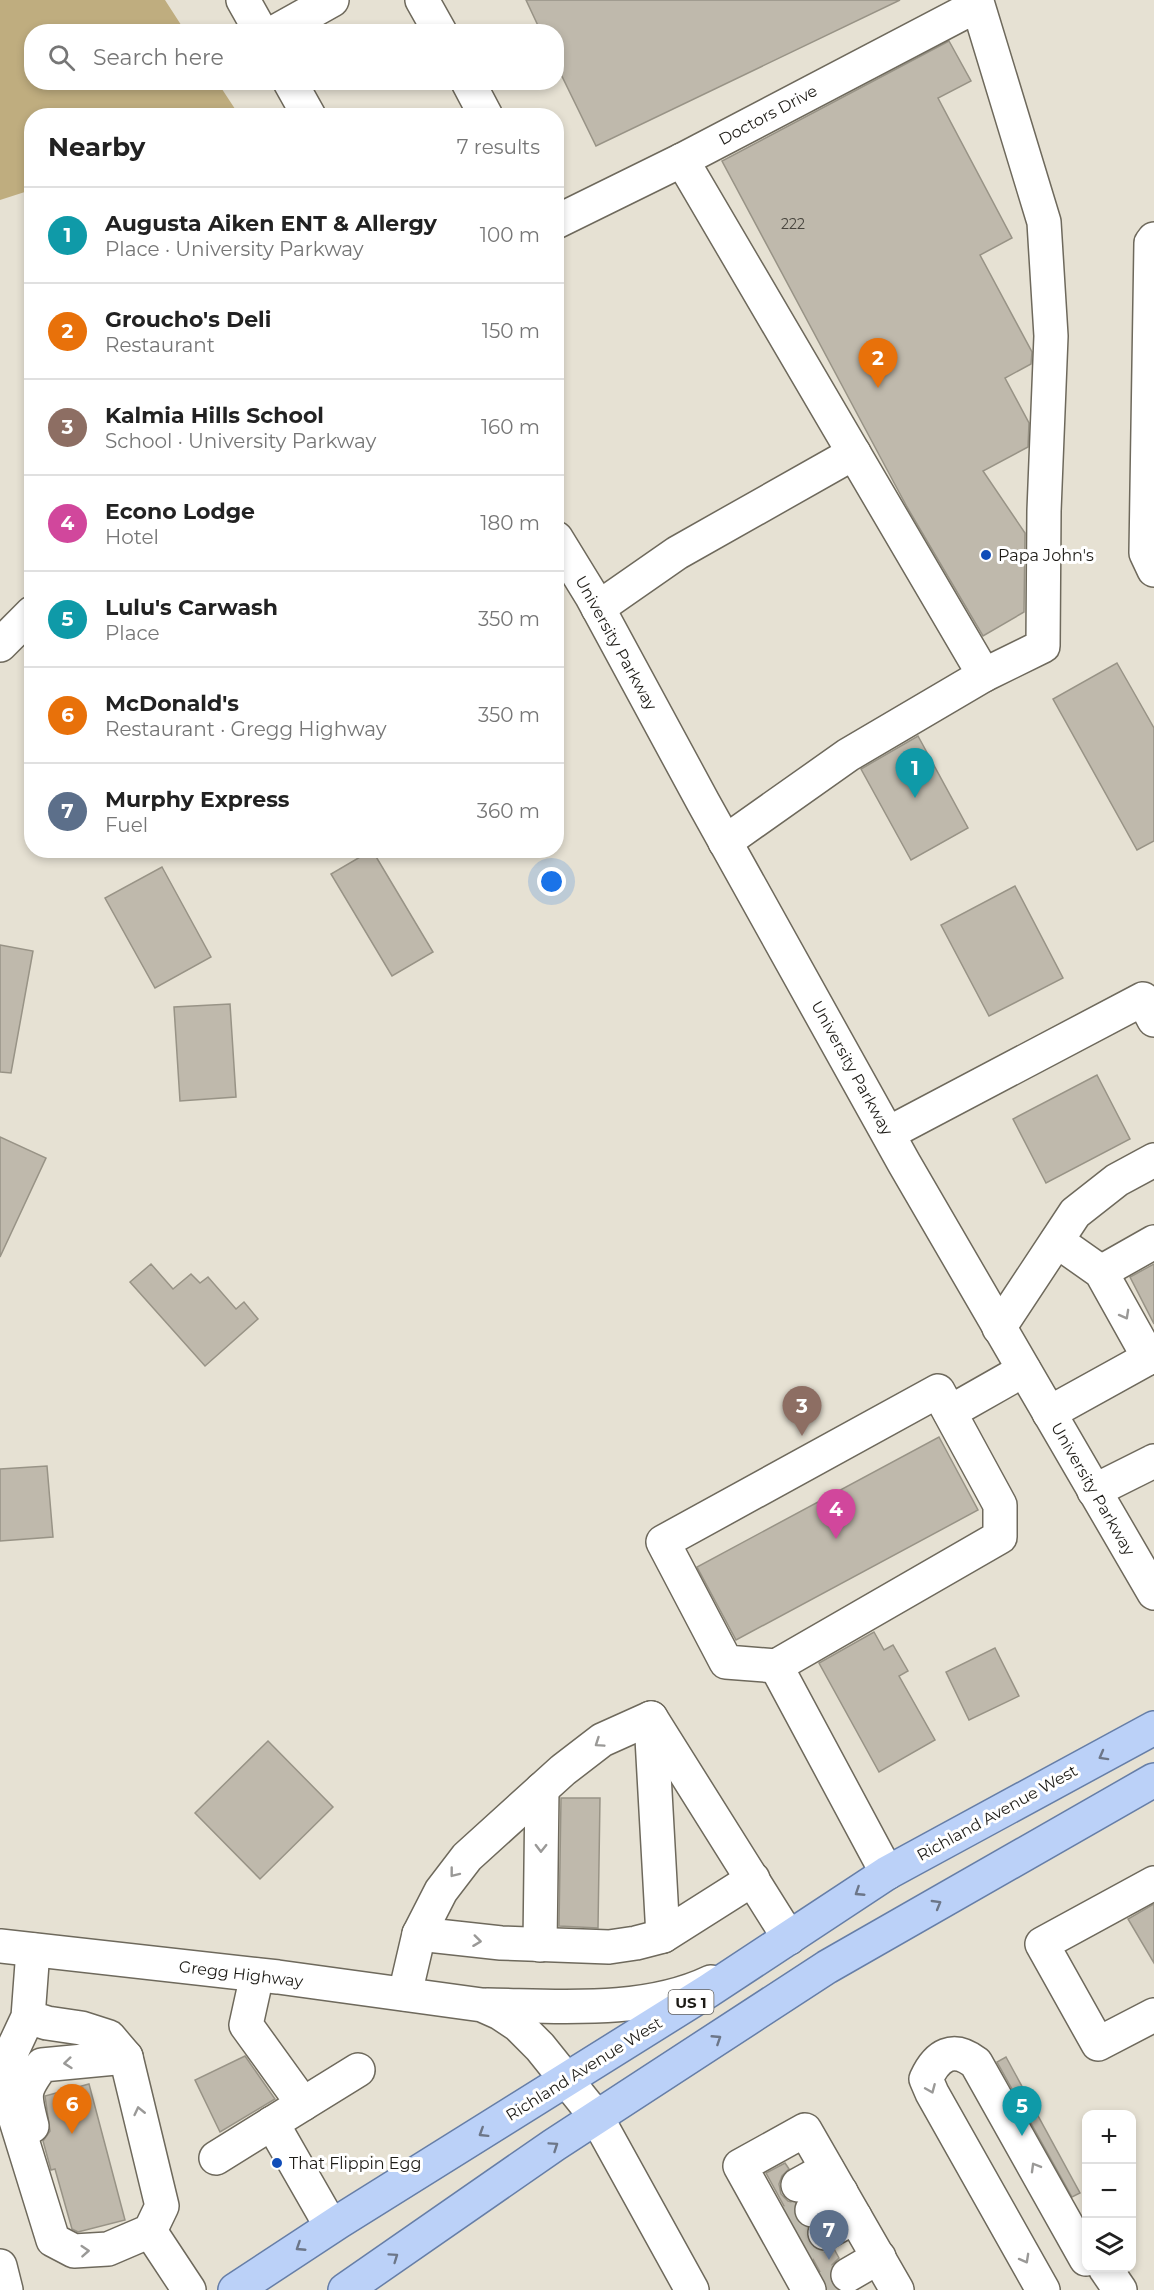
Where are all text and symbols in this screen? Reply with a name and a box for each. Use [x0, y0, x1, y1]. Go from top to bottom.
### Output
search box [24, 24, 564, 90]
icon: search [45, 41, 78, 74]
text: Search here [93, 44, 224, 71]
street label: Doctors Drive [715, 81, 821, 149]
text: Nearby [48, 131, 145, 163]
text: 7 results [457, 135, 540, 159]
text: Augusta Aiken ENT & Allergy [105, 210, 437, 237]
house number: 222 [781, 215, 805, 233]
text: 1 [64, 223, 71, 247]
text: 100 m [480, 223, 540, 247]
text: Place · University Parkway [105, 237, 364, 261]
text: Groucho's Deli [105, 306, 271, 333]
text: 2 [62, 319, 73, 343]
text: 150 m [482, 319, 540, 343]
text: Restaurant [105, 333, 215, 357]
pin: 2 [858, 338, 898, 388]
text: Kalmia Hills School [105, 402, 324, 429]
text: 3 [62, 415, 73, 439]
text: 160 m [481, 415, 540, 439]
text: School · University Parkway [105, 429, 376, 453]
text: Econo Lodge [105, 498, 255, 525]
text: 4 [61, 511, 74, 535]
text: 180 m [480, 511, 540, 535]
text: Hotel [105, 525, 159, 549]
place label: Papa John's [998, 546, 1094, 565]
marker: Papa John's [979, 548, 993, 562]
street label: University Parkway [571, 572, 661, 714]
text: Lulu's Carwash [105, 594, 278, 621]
text: 5 [62, 607, 73, 631]
text: 350 m [478, 607, 540, 631]
text: Place [105, 621, 160, 645]
text: McDonald's [105, 690, 239, 717]
text: 6 [61, 703, 74, 727]
text: 350 m [478, 703, 540, 727]
text: Restaurant · Gregg Highway [105, 717, 386, 741]
pin: 1 [896, 748, 934, 798]
text: Murphy Express [105, 786, 290, 813]
text: 7 [61, 799, 74, 823]
text: 360 m [477, 799, 540, 823]
text: Fuel [105, 813, 148, 837]
your location [537, 867, 566, 896]
street label: University Parkway [807, 997, 897, 1139]
one-way arrow [1118, 1309, 1129, 1319]
pin: 3 [782, 1386, 822, 1436]
street label: University Parkway [1047, 1419, 1139, 1559]
pin: 4 [816, 1490, 856, 1539]
one-way arrow [594, 1736, 605, 1747]
one-way arrow [1098, 1749, 1109, 1760]
street label: Richland Avenue West [913, 1761, 1081, 1865]
one-way arrow [535, 1843, 547, 1852]
one-way arrow [451, 1866, 462, 1877]
one-way arrow [855, 1884, 865, 1896]
one-way arrow [931, 1900, 941, 1911]
one-way arrow [472, 1934, 482, 1946]
street label: Gregg Highway [178, 1957, 304, 1991]
road number: US 1 [668, 1990, 714, 2014]
street label: Richland Avenue West [502, 2013, 666, 2125]
one-way arrow [711, 2035, 721, 2047]
one-way arrow [64, 2056, 73, 2069]
one-way arrow [924, 2082, 936, 2093]
pin: 6 [52, 2084, 92, 2134]
pin: 5 [1002, 2086, 1042, 2136]
one-way arrow [133, 2106, 146, 2116]
map controls [1082, 2110, 1136, 2272]
button: + [1082, 2110, 1136, 2164]
one-way arrow [479, 2125, 489, 2137]
one-way arrow [547, 2142, 558, 2153]
place label: That Flippin Egg [289, 2154, 421, 2173]
marker: That Flippin Egg [270, 2156, 284, 2170]
one-way arrow [1030, 2163, 1042, 2173]
button: − [1082, 2164, 1136, 2218]
pin: 7 [810, 2210, 848, 2260]
button: layers [1082, 2218, 1136, 2272]
one-way arrow [295, 2240, 306, 2251]
one-way arrow [80, 2244, 89, 2257]
one-way arrow [387, 2253, 398, 2264]
one-way arrow [1018, 2253, 1029, 2263]

